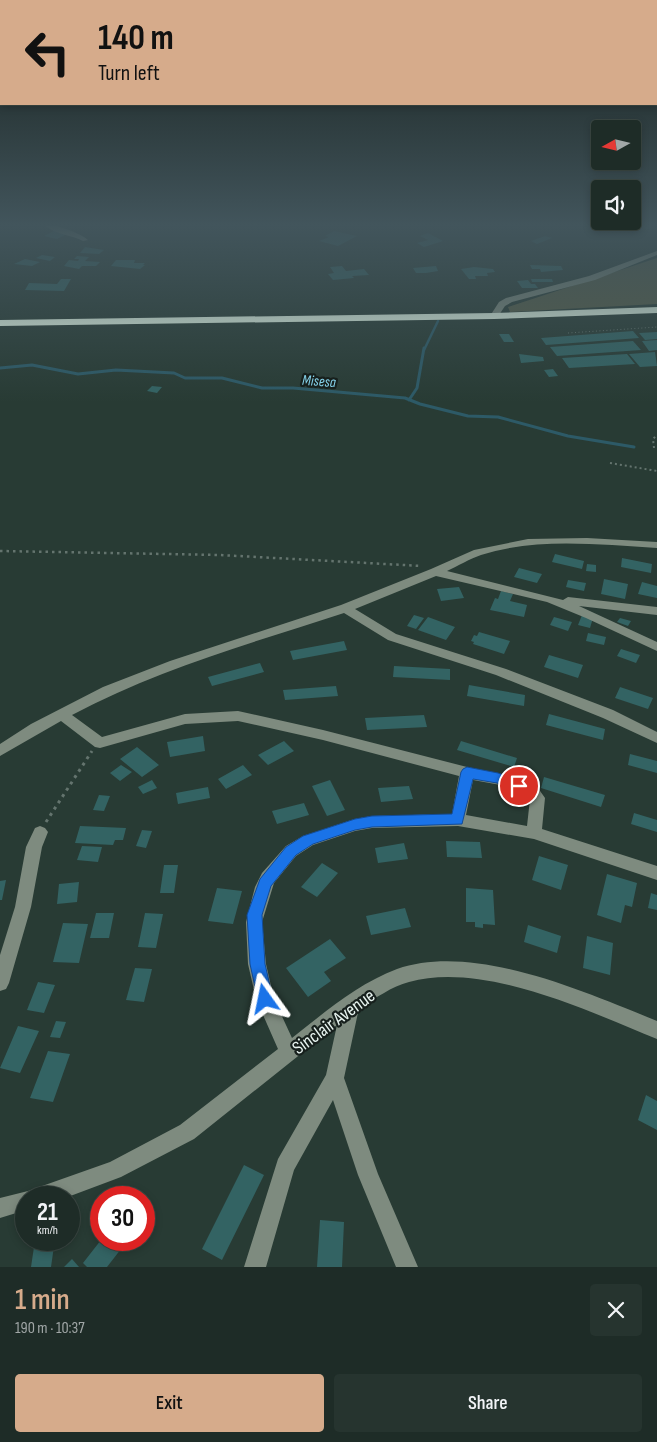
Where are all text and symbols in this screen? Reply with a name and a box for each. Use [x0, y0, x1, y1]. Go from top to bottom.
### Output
text: 140 m [98, 17, 174, 60]
icon: left [15, 20, 80, 85]
text: Turn left [98, 60, 160, 87]
north arrow [591, 120, 641, 170]
map controls [591, 120, 641, 230]
button: sound [591, 180, 641, 230]
water label: Misesa [301, 371, 337, 392]
pin [498, 765, 540, 807]
icon: arrive [505, 772, 533, 800]
position arrow [238, 972, 290, 1024]
street label: Sinclair Avenue [288, 984, 380, 1060]
speed limit sign: 30 [90, 1186, 155, 1251]
text: 21 [37, 1197, 58, 1228]
text: km/h [37, 1223, 58, 1238]
text: 1 min [15, 1282, 70, 1318]
button: close [590, 1284, 642, 1336]
text: 190 m · 10:37 [15, 1319, 85, 1338]
button: Exit [15, 1374, 324, 1432]
button: Share [334, 1374, 642, 1432]

